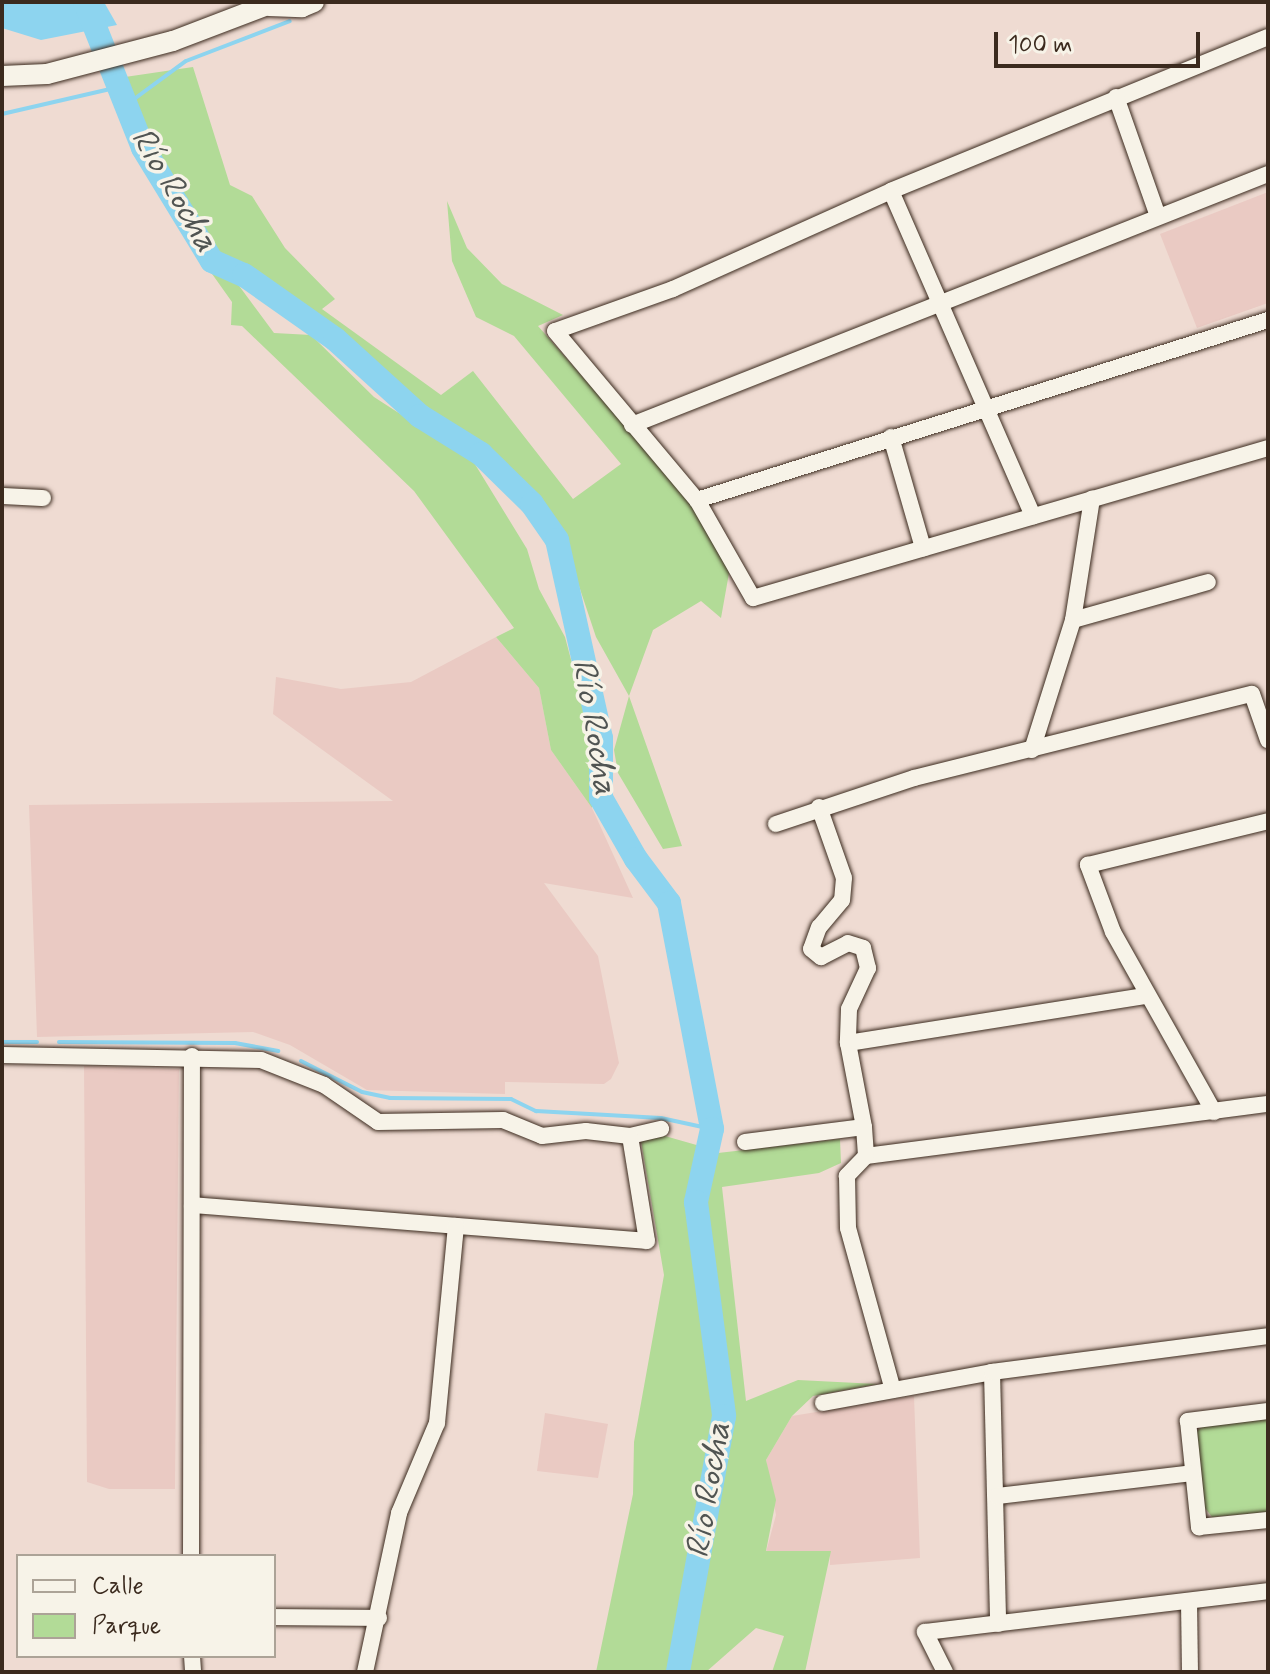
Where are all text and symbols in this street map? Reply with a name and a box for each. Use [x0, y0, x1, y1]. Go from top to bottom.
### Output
scale bar [998, 16, 1204, 66]
text: 100 m [1008, 30, 1072, 61]
water label: Río Rocha [121, 120, 227, 260]
water label: Río Rocha [562, 655, 626, 799]
water label: Río Rocha [678, 1419, 740, 1561]
legend [16, 1554, 276, 1658]
text: Calle [92, 1571, 144, 1602]
text: Parque [92, 1611, 161, 1642]

